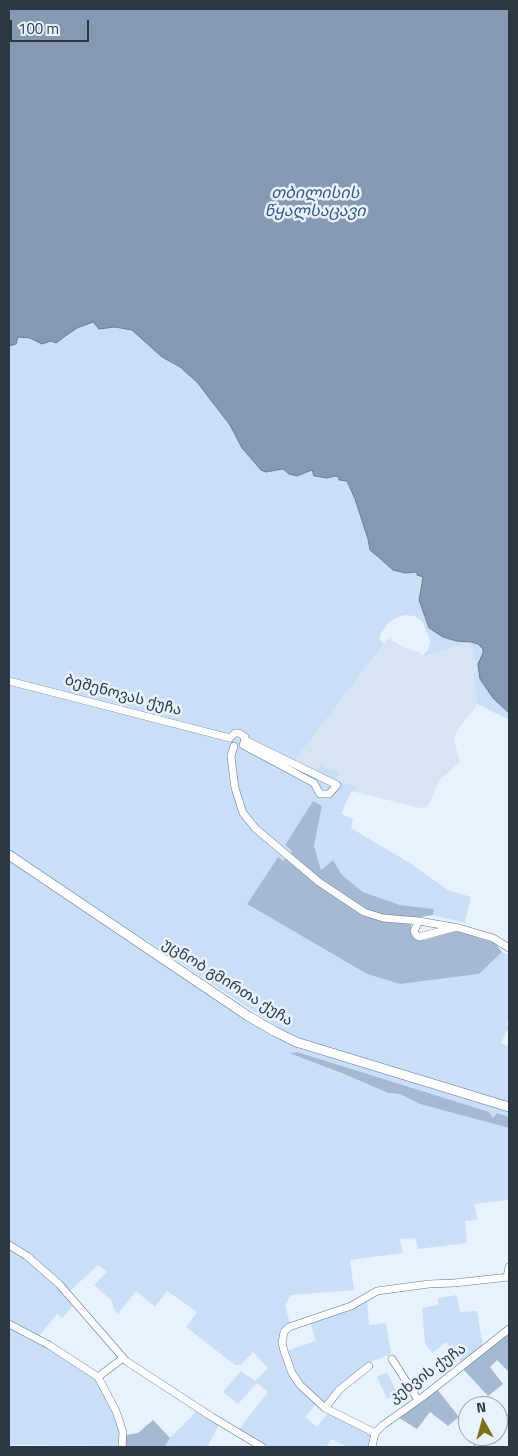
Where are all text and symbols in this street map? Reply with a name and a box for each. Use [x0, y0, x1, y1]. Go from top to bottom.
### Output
scale bar [12, 10, 91, 42]
text: 100 m [18, 17, 59, 40]
water label: თბილისის წყალსაცავი [265, 184, 365, 222]
street label: ბეშენოვას ქუჩა [63, 672, 183, 720]
street label: უცნობ გმირთა ქუჩა [158, 935, 296, 1031]
street label: კეხვის ქუჩა [386, 1340, 470, 1408]
north arrow [458, 1396, 508, 1446]
text: N [475, 1396, 487, 1418]

